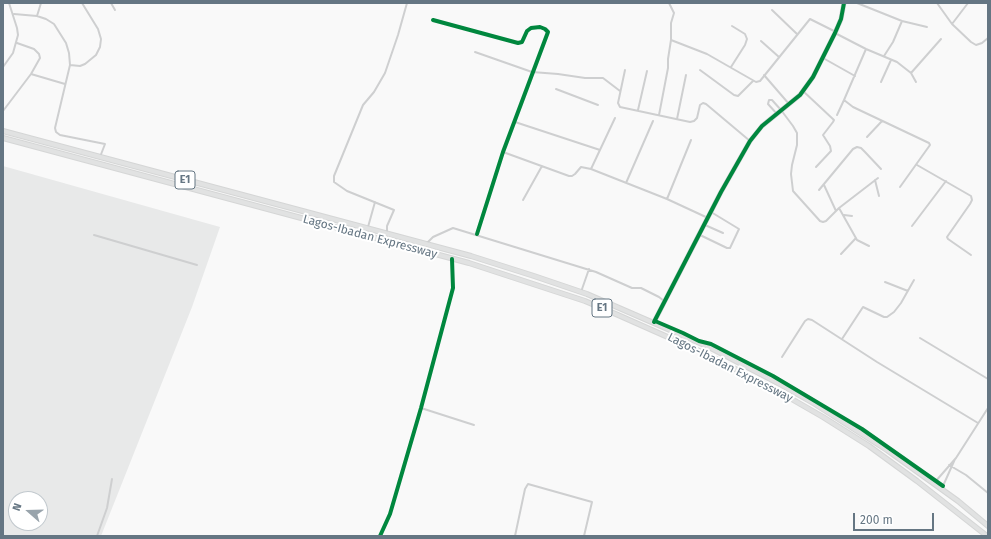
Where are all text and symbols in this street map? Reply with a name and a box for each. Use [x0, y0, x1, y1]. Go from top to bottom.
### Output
road number: E1 [175, 171, 195, 189]
street label: Lagos-Ibadan Expressway [301, 212, 439, 262]
road number: E1 [592, 299, 612, 317]
street label: Lagos-Ibadan Expressway [665, 330, 795, 406]
north arrow [8, 491, 48, 531]
text: N [10, 501, 25, 513]
scale bar [855, 505, 936, 531]
text: 200 m [860, 513, 893, 527]

